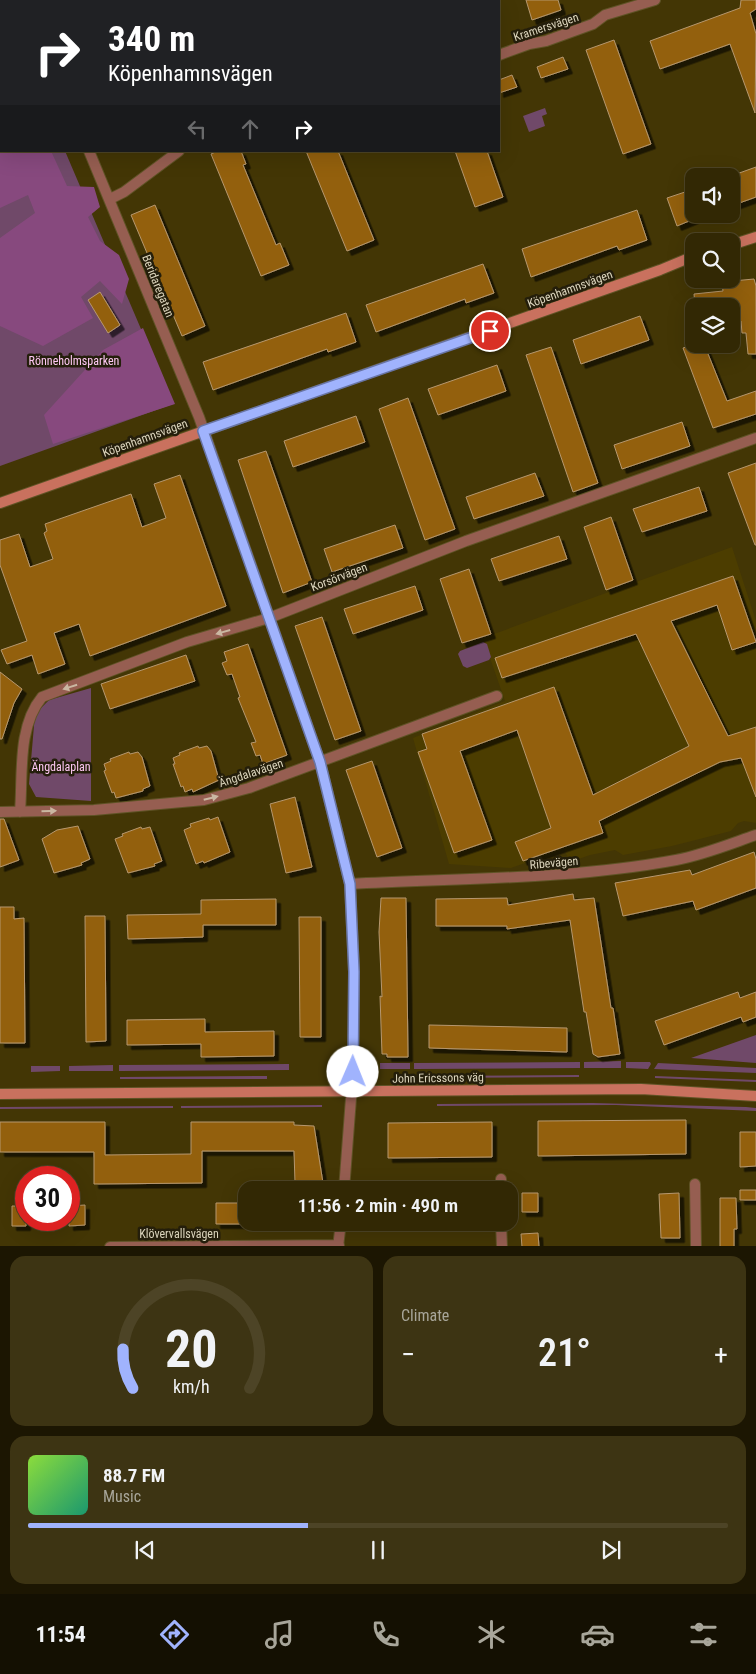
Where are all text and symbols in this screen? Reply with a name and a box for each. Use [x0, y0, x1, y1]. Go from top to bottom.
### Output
street label: Kramersvägen [512, 10, 581, 44]
text: 340 m [108, 19, 195, 60]
icon: right [25, 20, 90, 85]
text: Köpenhamnsvägen [108, 61, 273, 86]
icon: left [183, 115, 211, 143]
icon: ahead [236, 115, 264, 143]
icon: right [289, 115, 317, 143]
map controls [685, 168, 740, 353]
button: sound [685, 168, 740, 223]
button: search [685, 233, 740, 288]
street label: Beridaregatan [139, 253, 177, 320]
street label: Köpenhamnsvägen [525, 267, 615, 311]
button: layers [685, 298, 740, 353]
pin [469, 310, 511, 352]
icon: arrive [476, 317, 504, 345]
park label: Rönneholmsparken [29, 354, 120, 368]
street label: Köpenhamnsvägen [100, 416, 190, 460]
street label: Korsörvägen [309, 560, 369, 594]
one-way arrow [215, 628, 230, 636]
one-way arrow [62, 683, 77, 691]
street label: Ängdalavägen [217, 755, 285, 790]
park label: Ängdalaplan [31, 759, 91, 774]
one-way arrow [203, 794, 218, 802]
one-way arrow [41, 807, 57, 815]
street label: Ribevägen [529, 854, 579, 872]
position arrow [326, 1045, 378, 1097]
street label: John Ericssons väg [392, 1070, 484, 1086]
speed limit sign: 30 [15, 1166, 80, 1231]
text: 11:56 · 2 min · 490 m [298, 1194, 458, 1217]
street label: Klövervallsvägen [139, 1227, 219, 1241]
text: Climate [401, 1306, 449, 1325]
text: 20 [165, 1319, 218, 1380]
text: 21° [538, 1331, 591, 1375]
text: − [401, 1338, 415, 1371]
text: + [714, 1338, 728, 1371]
text: km/h [173, 1376, 210, 1397]
text: 88.7 FM [103, 1464, 165, 1487]
text: Music [103, 1487, 141, 1506]
icon: previous [131, 1536, 159, 1564]
icon: pause [364, 1536, 392, 1564]
icon: next [597, 1536, 625, 1564]
icon: directions [157, 1617, 192, 1652]
icon: music [262, 1617, 297, 1652]
icon: phone [368, 1617, 403, 1652]
icon: climate [474, 1617, 509, 1652]
icon: car [580, 1617, 615, 1652]
icon: filters [686, 1617, 721, 1652]
text: 11:54 [35, 1622, 86, 1647]

